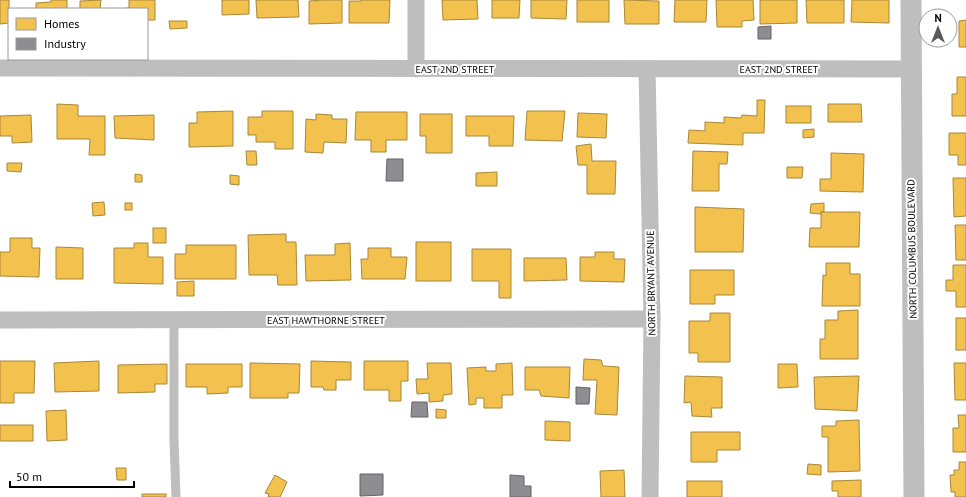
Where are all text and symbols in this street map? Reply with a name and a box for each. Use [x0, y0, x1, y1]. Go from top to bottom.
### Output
legend [8, 8, 148, 60]
north arrow [918, 8, 958, 48]
text: N [934, 11, 942, 25]
text: Homes [44, 16, 79, 31]
text: Industry [44, 36, 86, 51]
street label: EAST 2ND STREET [416, 63, 495, 76]
street label: EAST 2ND STREET [740, 63, 819, 76]
street label: NORTH COLUMBUS BOULEVARD [904, 179, 920, 319]
street label: NORTH BRYANT AVENUE [644, 230, 658, 336]
street label: EAST HAWTHORNE STREET [267, 314, 385, 327]
scale bar [10, 463, 134, 489]
text: 50 m [16, 469, 42, 484]

